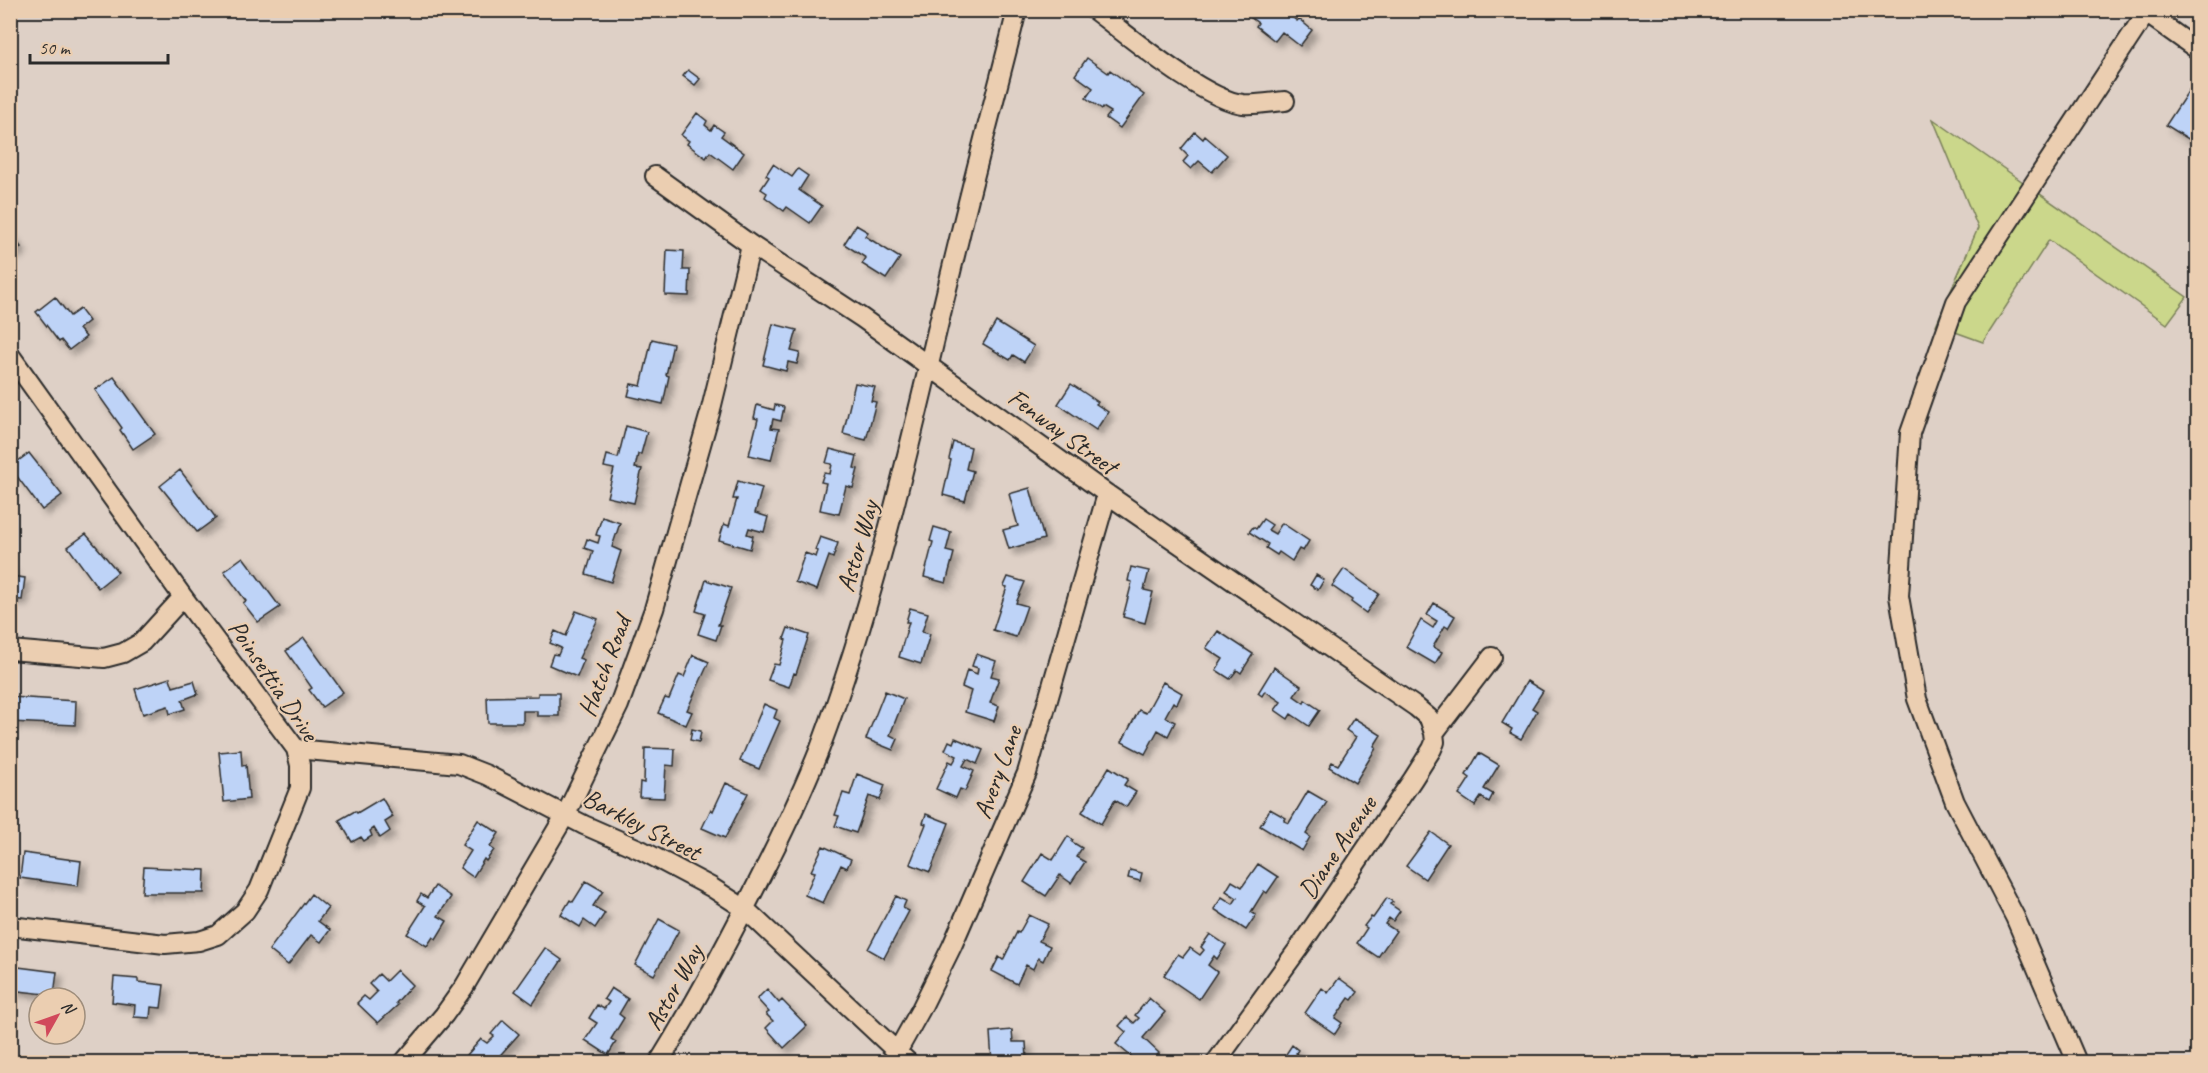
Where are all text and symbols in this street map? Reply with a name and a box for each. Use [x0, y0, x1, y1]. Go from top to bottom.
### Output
scale bar [30, 27, 168, 65]
text: 50 m [39, 37, 72, 59]
street label: Fenway Street [1002, 381, 1127, 484]
street label: Astor Way [829, 495, 887, 595]
street label: Hatch Road [570, 608, 640, 721]
street label: Poinsettia Drive [221, 613, 328, 749]
street label: Avery Lane [966, 720, 1030, 823]
street label: Barkley Street [577, 781, 708, 869]
street label: Diane Avenue [1291, 788, 1385, 905]
street label: Astor Way [636, 937, 711, 1036]
north arrow [27, 986, 87, 1046]
text: N [57, 997, 81, 1020]

